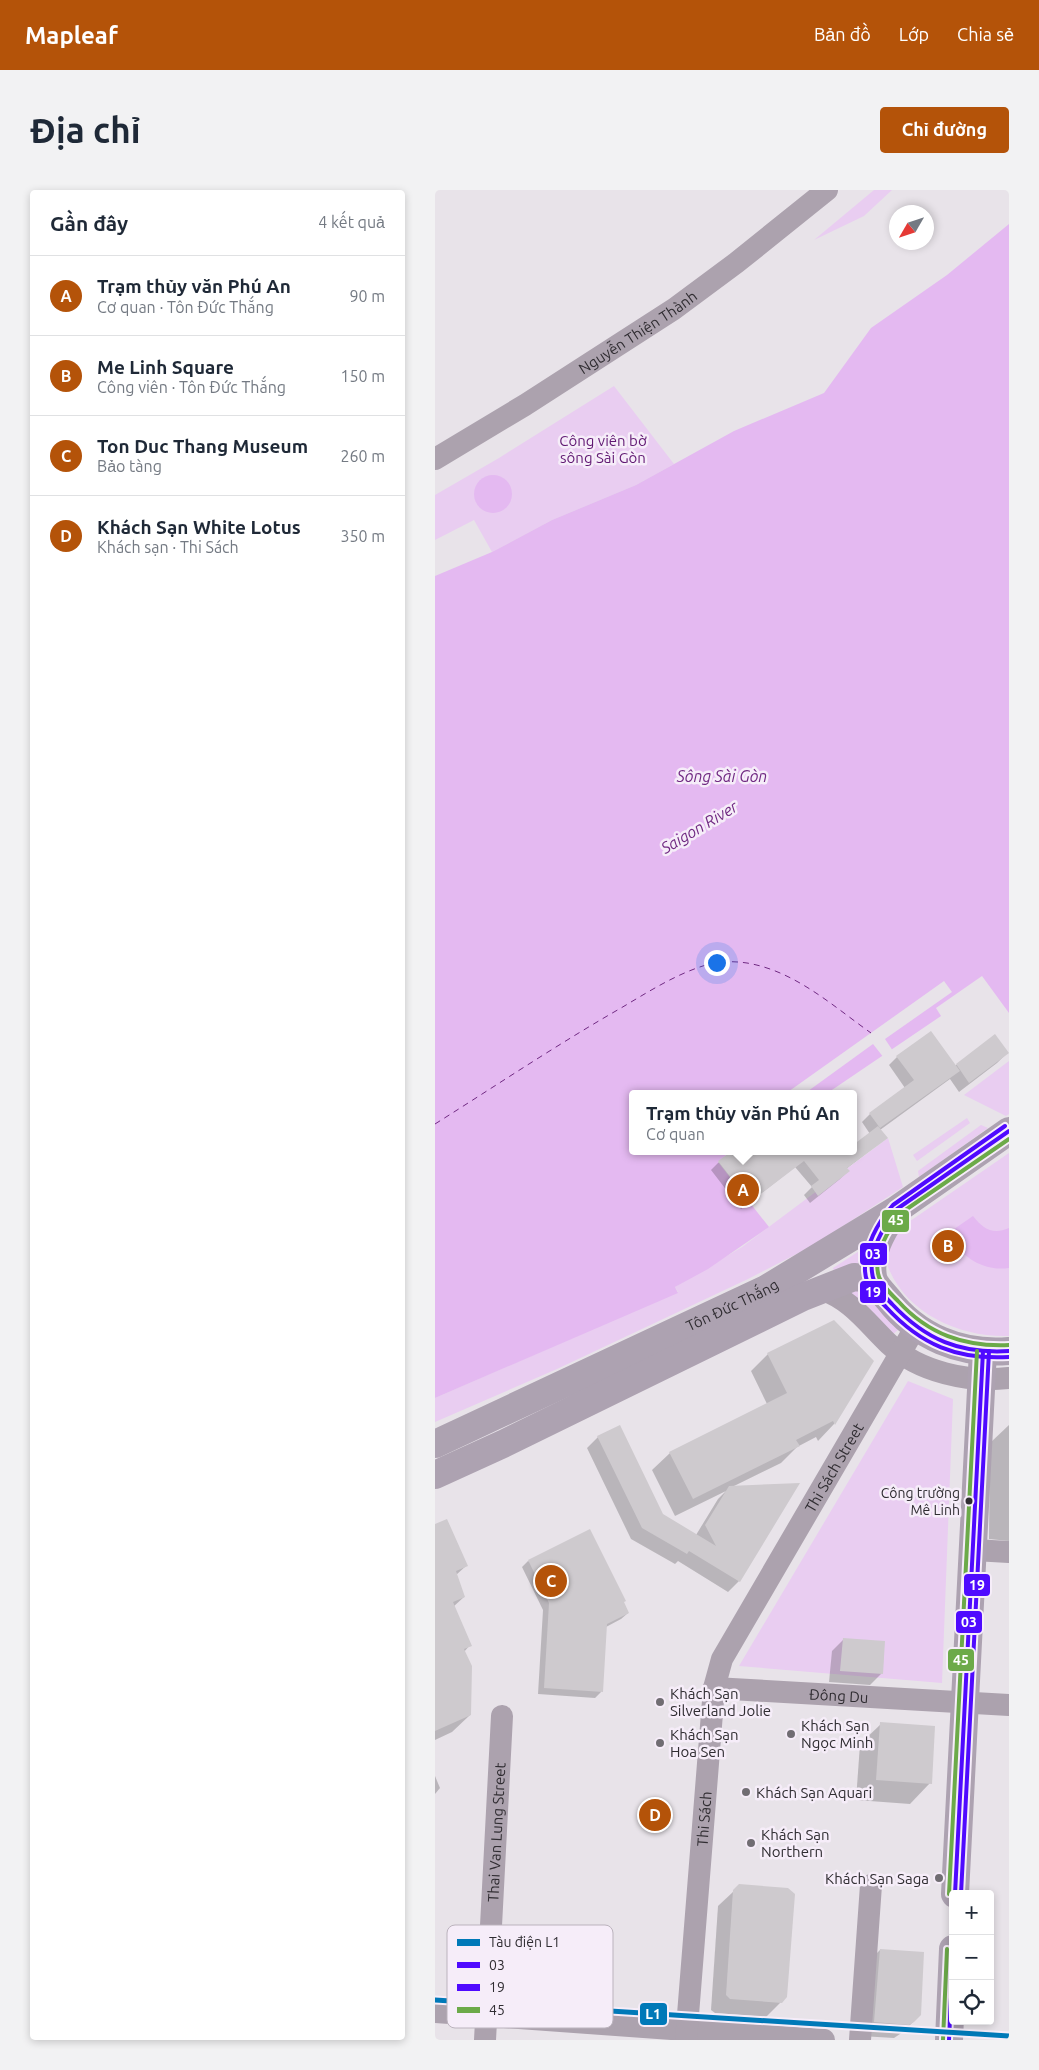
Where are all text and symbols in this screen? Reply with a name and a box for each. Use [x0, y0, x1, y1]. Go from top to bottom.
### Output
text: Mapleaf [25, 22, 118, 49]
text: Bản đồ [814, 24, 871, 44]
text: Lớp [899, 24, 929, 44]
text: Chia sẻ [957, 24, 1014, 44]
button: Chỉ đường [880, 107, 1009, 153]
text: Địa chỉ [30, 110, 140, 150]
north arrow [889, 205, 934, 250]
text: Gần đây [50, 211, 128, 235]
text: 4 kết quả [318, 213, 385, 231]
text: Trạm thủy văn Phú An [97, 275, 291, 297]
text: A [60, 287, 72, 305]
text: 90 m [349, 287, 385, 305]
street label: Nguyễn Thiện Thành [575, 287, 700, 377]
text: Cơ quan · Tôn Đức Thắng [97, 298, 274, 316]
text: Me Linh Square [97, 356, 234, 378]
text: B [61, 367, 71, 385]
text: 150 m [340, 367, 385, 385]
text: Công viên · Tôn Đức Thắng [97, 378, 286, 396]
park label: Công viên bờ sông Sài Gòn [559, 432, 647, 466]
text: Ton Duc Thang Museum [97, 435, 308, 457]
text: C [61, 447, 71, 465]
text: 260 m [340, 447, 385, 465]
text: Bảo tàng [97, 457, 162, 475]
text: Khách Sạn White Lotus [97, 516, 301, 538]
text: D [60, 527, 72, 545]
text: 350 m [340, 527, 385, 545]
text: Khách sạn · Thi Sách [97, 538, 239, 556]
water label: Sông Sài Gòn [676, 767, 767, 785]
water label: Saigon River [657, 797, 741, 857]
your location [704, 950, 730, 976]
popup [629, 1090, 857, 1155]
text: Trạm thủy văn Phú An [646, 1102, 840, 1124]
text: Cơ quan [646, 1125, 705, 1143]
pin: A [727, 1171, 759, 1209]
line badge: 45 [881, 1209, 910, 1233]
text: 45 [888, 1212, 904, 1228]
pin: B [932, 1227, 964, 1265]
line badge: 03 [859, 1242, 888, 1266]
text: 03 [865, 1246, 881, 1262]
street label: Tôn Đức Thắng [683, 1275, 781, 1334]
line badge: 19 [859, 1280, 887, 1304]
text: 19 [865, 1284, 881, 1300]
street label: Thi Sách Street [801, 1420, 866, 1515]
place label: Công trường Mê Linh [881, 1485, 960, 1518]
marker: Công trường Mê Linh [964, 1496, 974, 1506]
pin: C [535, 1562, 567, 1600]
line badge: 19 [963, 1573, 991, 1597]
text: 19 [969, 1577, 985, 1593]
line badge: 03 [955, 1610, 983, 1634]
text: 03 [961, 1614, 977, 1630]
line badge: 45 [947, 1648, 975, 1672]
text: 45 [953, 1652, 969, 1668]
place label: Khách Sạn Silverland Jolie [670, 1685, 771, 1719]
street label: Đông Du [809, 1685, 869, 1705]
marker: Khách Sạn Silverland Jolie [654, 1696, 666, 1708]
place label: Khách Sạn Ngọc Minh [801, 1717, 873, 1751]
place label: Khách Sạn Hoa Sen [670, 1726, 739, 1760]
marker: Khách Sạn Ngọc Minh [785, 1728, 797, 1740]
marker: Khách Sạn Hoa Sen [654, 1737, 666, 1749]
street label: Thai Van Lung Street [484, 1762, 508, 1902]
place label: Khách Sạn Aquari [756, 1784, 872, 1801]
marker: Khách Sạn Aquari [740, 1786, 752, 1798]
street label: Thi Sách [693, 1791, 714, 1847]
pin: D [639, 1796, 671, 1834]
place label: Khách Sạn Northern [761, 1826, 830, 1860]
marker: Khách Sạn Northern [745, 1837, 757, 1849]
place label: Khách Sạn Saga [825, 1870, 929, 1887]
marker: Khách Sạn Saga [933, 1872, 945, 1884]
map controls [949, 1890, 994, 2025]
button: + [949, 1890, 994, 1935]
legend [447, 1925, 613, 2028]
text: Tàu điện L1 [489, 1934, 560, 1950]
button: − [949, 1935, 994, 1980]
text: 03 [489, 1957, 505, 1973]
text: 19 [489, 1979, 505, 1995]
button: locate [949, 1980, 994, 2025]
text: 45 [489, 2002, 505, 2018]
line badge: L1 [639, 2002, 668, 2026]
text: L1 [645, 2006, 661, 2022]

